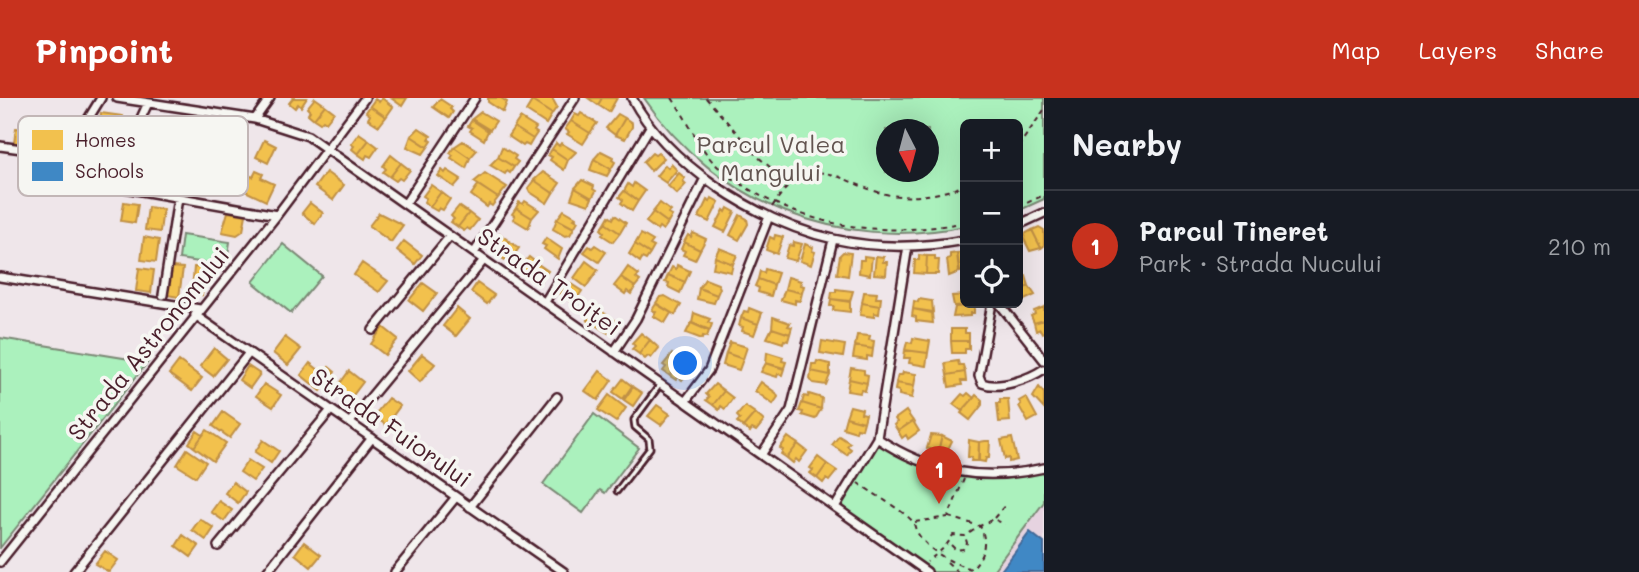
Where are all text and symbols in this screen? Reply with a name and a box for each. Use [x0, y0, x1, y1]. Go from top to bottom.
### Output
text: Pinpoint [35, 28, 173, 71]
text: Map [1332, 34, 1380, 65]
text: Layers [1418, 34, 1497, 65]
text: Share [1535, 34, 1604, 65]
legend [18, 116, 248, 196]
north arrow [876, 119, 939, 182]
map controls [960, 119, 1023, 308]
button: + [960, 119, 1023, 182]
text: Nearby [1072, 124, 1182, 164]
text: Homes [75, 127, 136, 152]
park label: Parcul Valea Mangului [697, 128, 845, 187]
text: Schools [75, 158, 144, 183]
button: − [960, 182, 1023, 245]
text: Parcul Tineret [1139, 214, 1328, 248]
street label: Strada Troiței [471, 220, 628, 343]
text: 1 [1090, 231, 1100, 261]
text: 210 m [1548, 231, 1611, 261]
street label: Strada Astronomului [60, 240, 235, 446]
button: locate [960, 245, 1023, 308]
text: Park · Strada Nucului [1139, 248, 1382, 278]
your location [668, 346, 702, 380]
street label: Strada Fuiorului [306, 360, 478, 494]
pin: 1 [916, 446, 962, 504]

